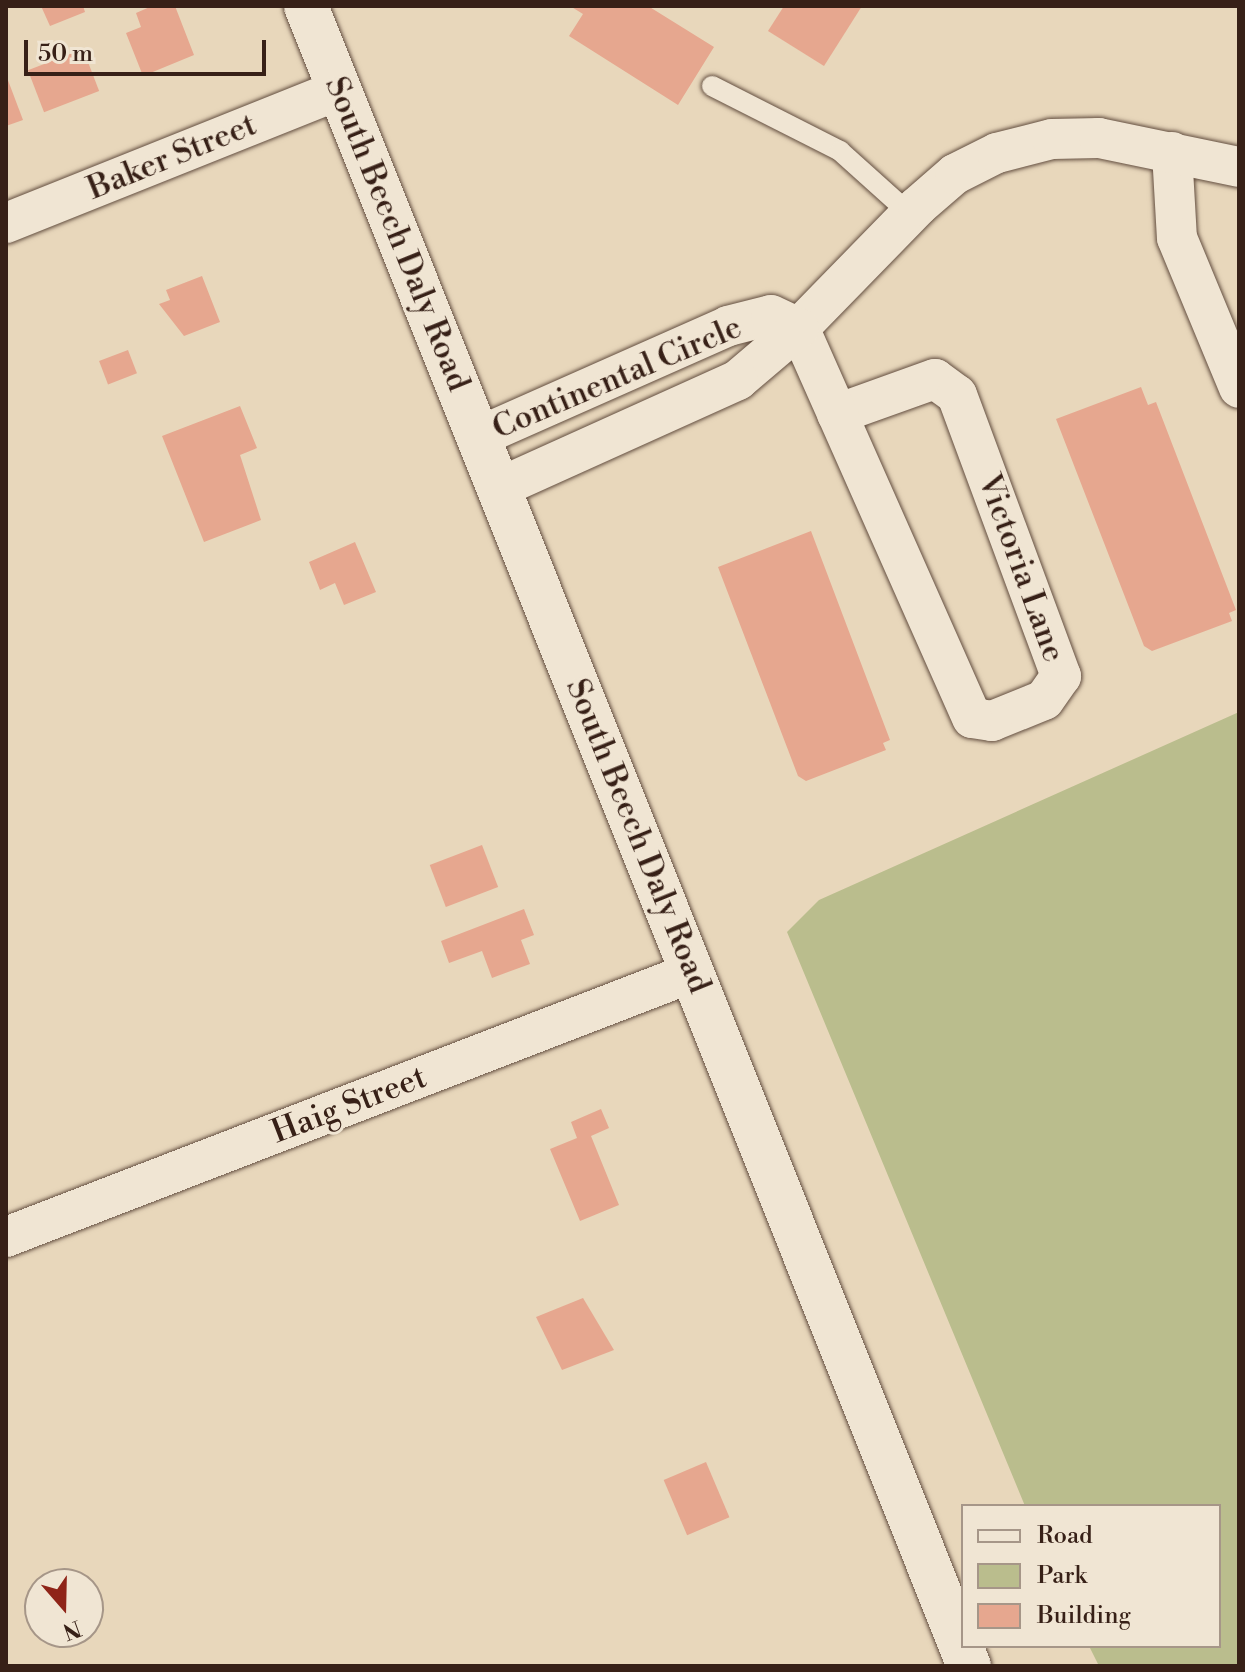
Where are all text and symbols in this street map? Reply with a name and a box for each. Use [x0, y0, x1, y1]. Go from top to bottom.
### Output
scale bar [28, 24, 270, 74]
text: 50 m [38, 39, 93, 69]
street label: South Beech Daly Road [316, 71, 478, 397]
street label: Baker Street [82, 106, 262, 208]
street label: Continental Circle [487, 308, 747, 448]
street label: Victoria Lane [969, 469, 1073, 667]
street label: South Beech Daly Road [557, 673, 719, 999]
street label: Haig Street [266, 1058, 432, 1152]
legend [961, 1504, 1221, 1648]
text: Road [1037, 1521, 1093, 1551]
text: Park [1037, 1561, 1087, 1591]
north arrow [24, 1568, 104, 1648]
text: Building [1037, 1601, 1131, 1631]
text: N [59, 1613, 84, 1645]

